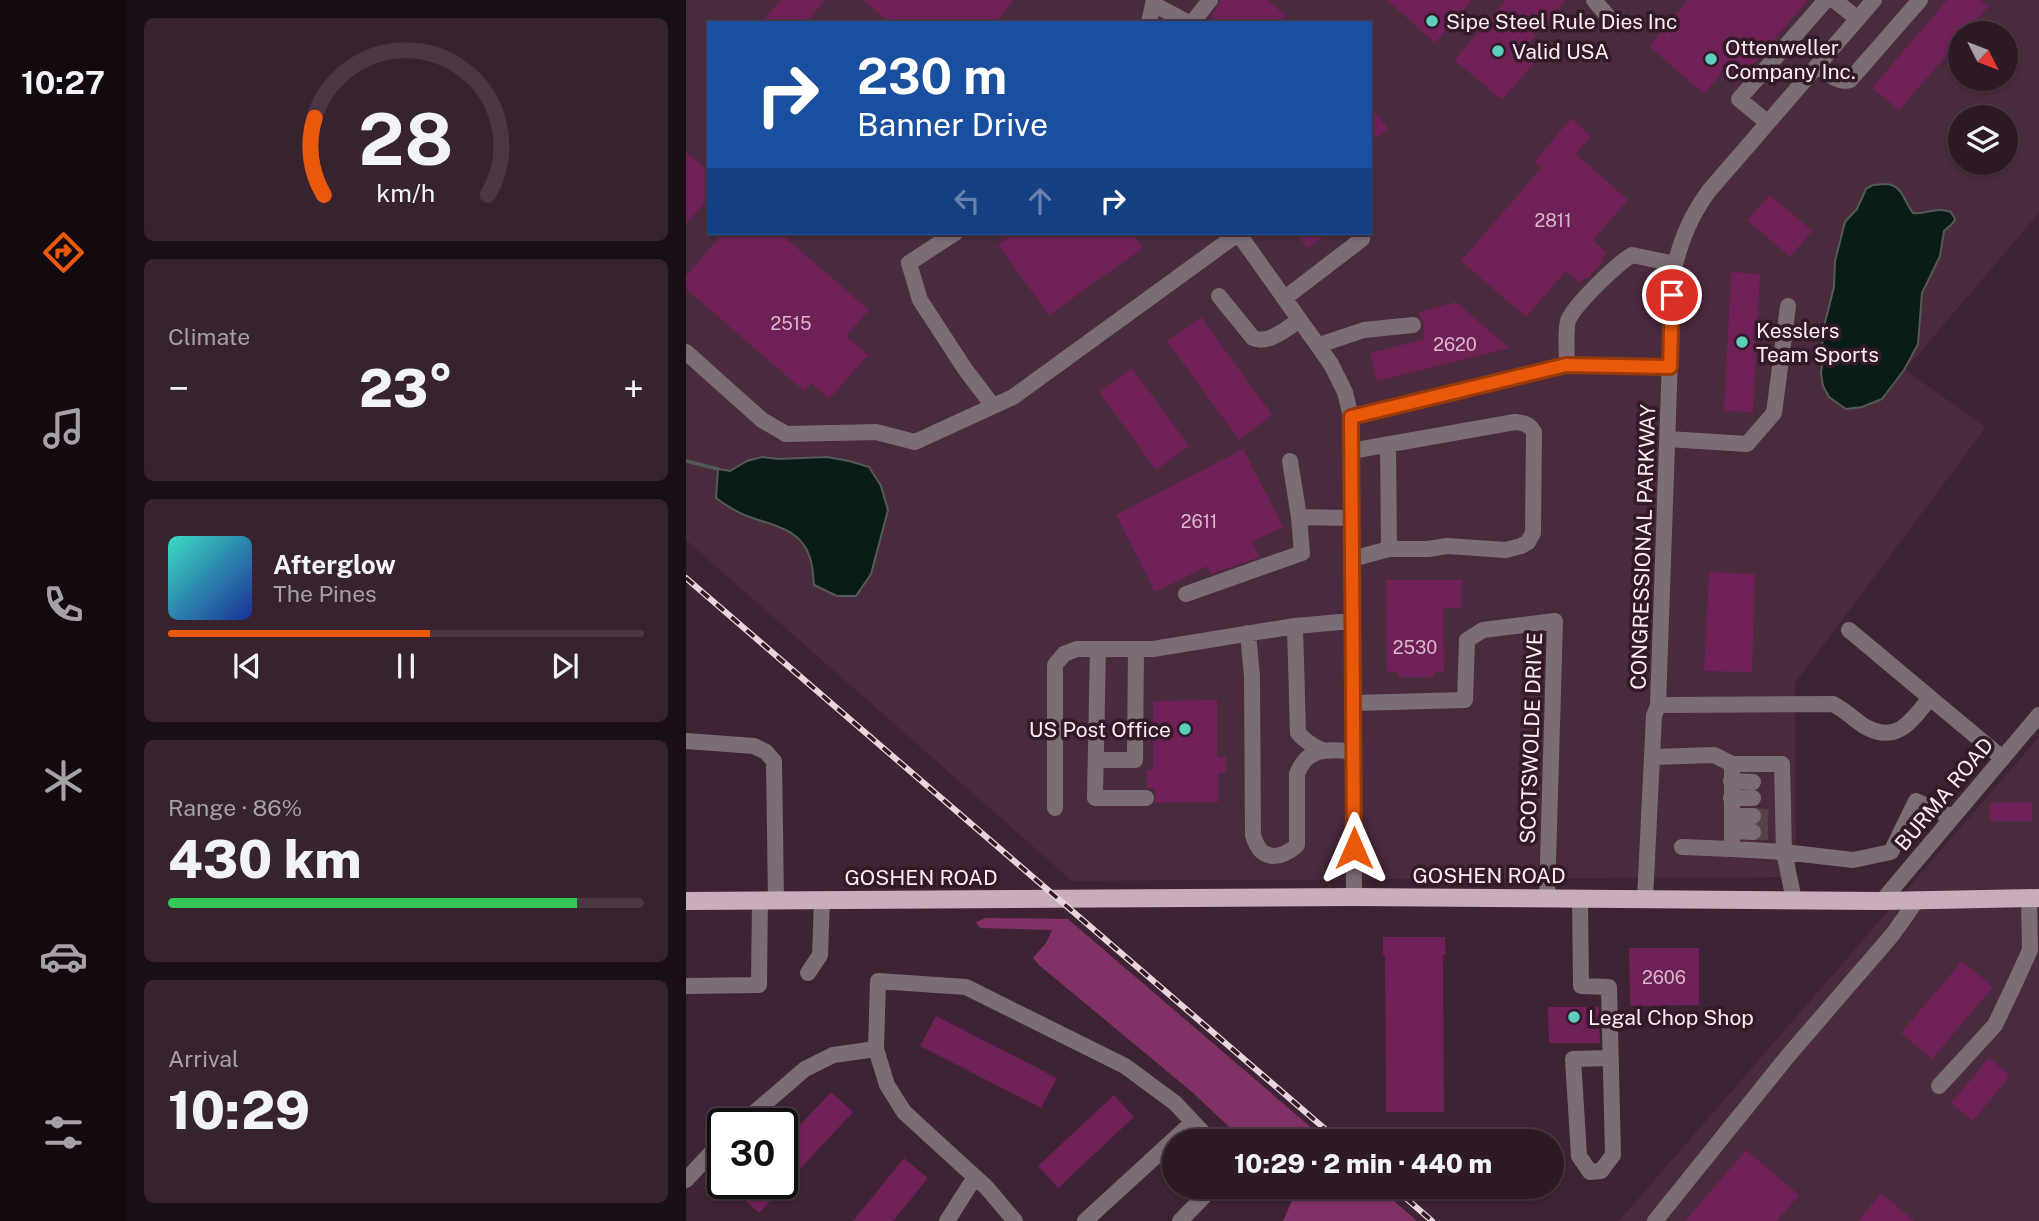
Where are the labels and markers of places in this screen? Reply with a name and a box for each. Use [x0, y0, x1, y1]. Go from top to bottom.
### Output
place label: Sipe Steel Rule Dies Inc [1446, 9, 1677, 34]
marker: Sipe Steel Rule Dies Inc [1424, 13, 1440, 29]
place label: Ottenweller Company Inc. [1725, 35, 1856, 84]
place label: Valid USA [1512, 39, 1609, 64]
marker: Valid USA [1490, 43, 1506, 59]
marker: Ottenweller Company Inc. [1703, 51, 1719, 67]
pin [1642, 265, 1702, 325]
place label: Kesslers Team Sports [1756, 318, 1879, 367]
marker: Kesslers Team Sports [1734, 334, 1750, 350]
place label: US Post Office [1029, 717, 1171, 742]
marker: US Post Office [1177, 721, 1193, 737]
place label: Legal Chop Shop [1588, 1005, 1754, 1030]
marker: Legal Chop Shop [1566, 1009, 1582, 1025]

